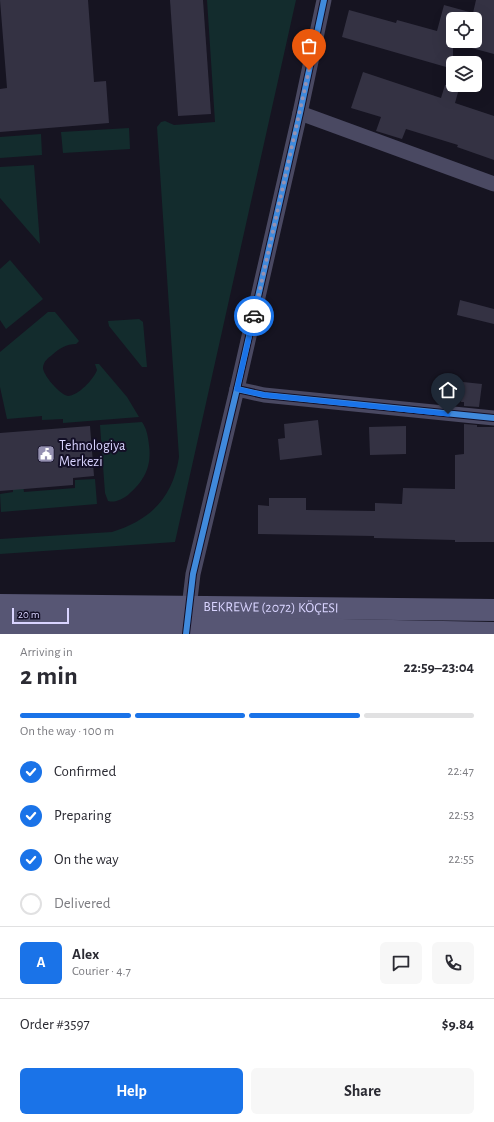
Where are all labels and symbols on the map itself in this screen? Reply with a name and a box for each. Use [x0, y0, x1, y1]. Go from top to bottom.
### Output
pin [292, 29, 326, 70]
courier [234, 296, 274, 336]
pin [431, 373, 465, 414]
place label: Tehnologiya Merkezi [59, 439, 126, 469]
public building icon: Tehnologiya Merkezi [36, 444, 56, 464]
street label: BEKREWE (2072) KÖÇESI [203, 598, 339, 615]
scale bar [12, 606, 69, 625]

